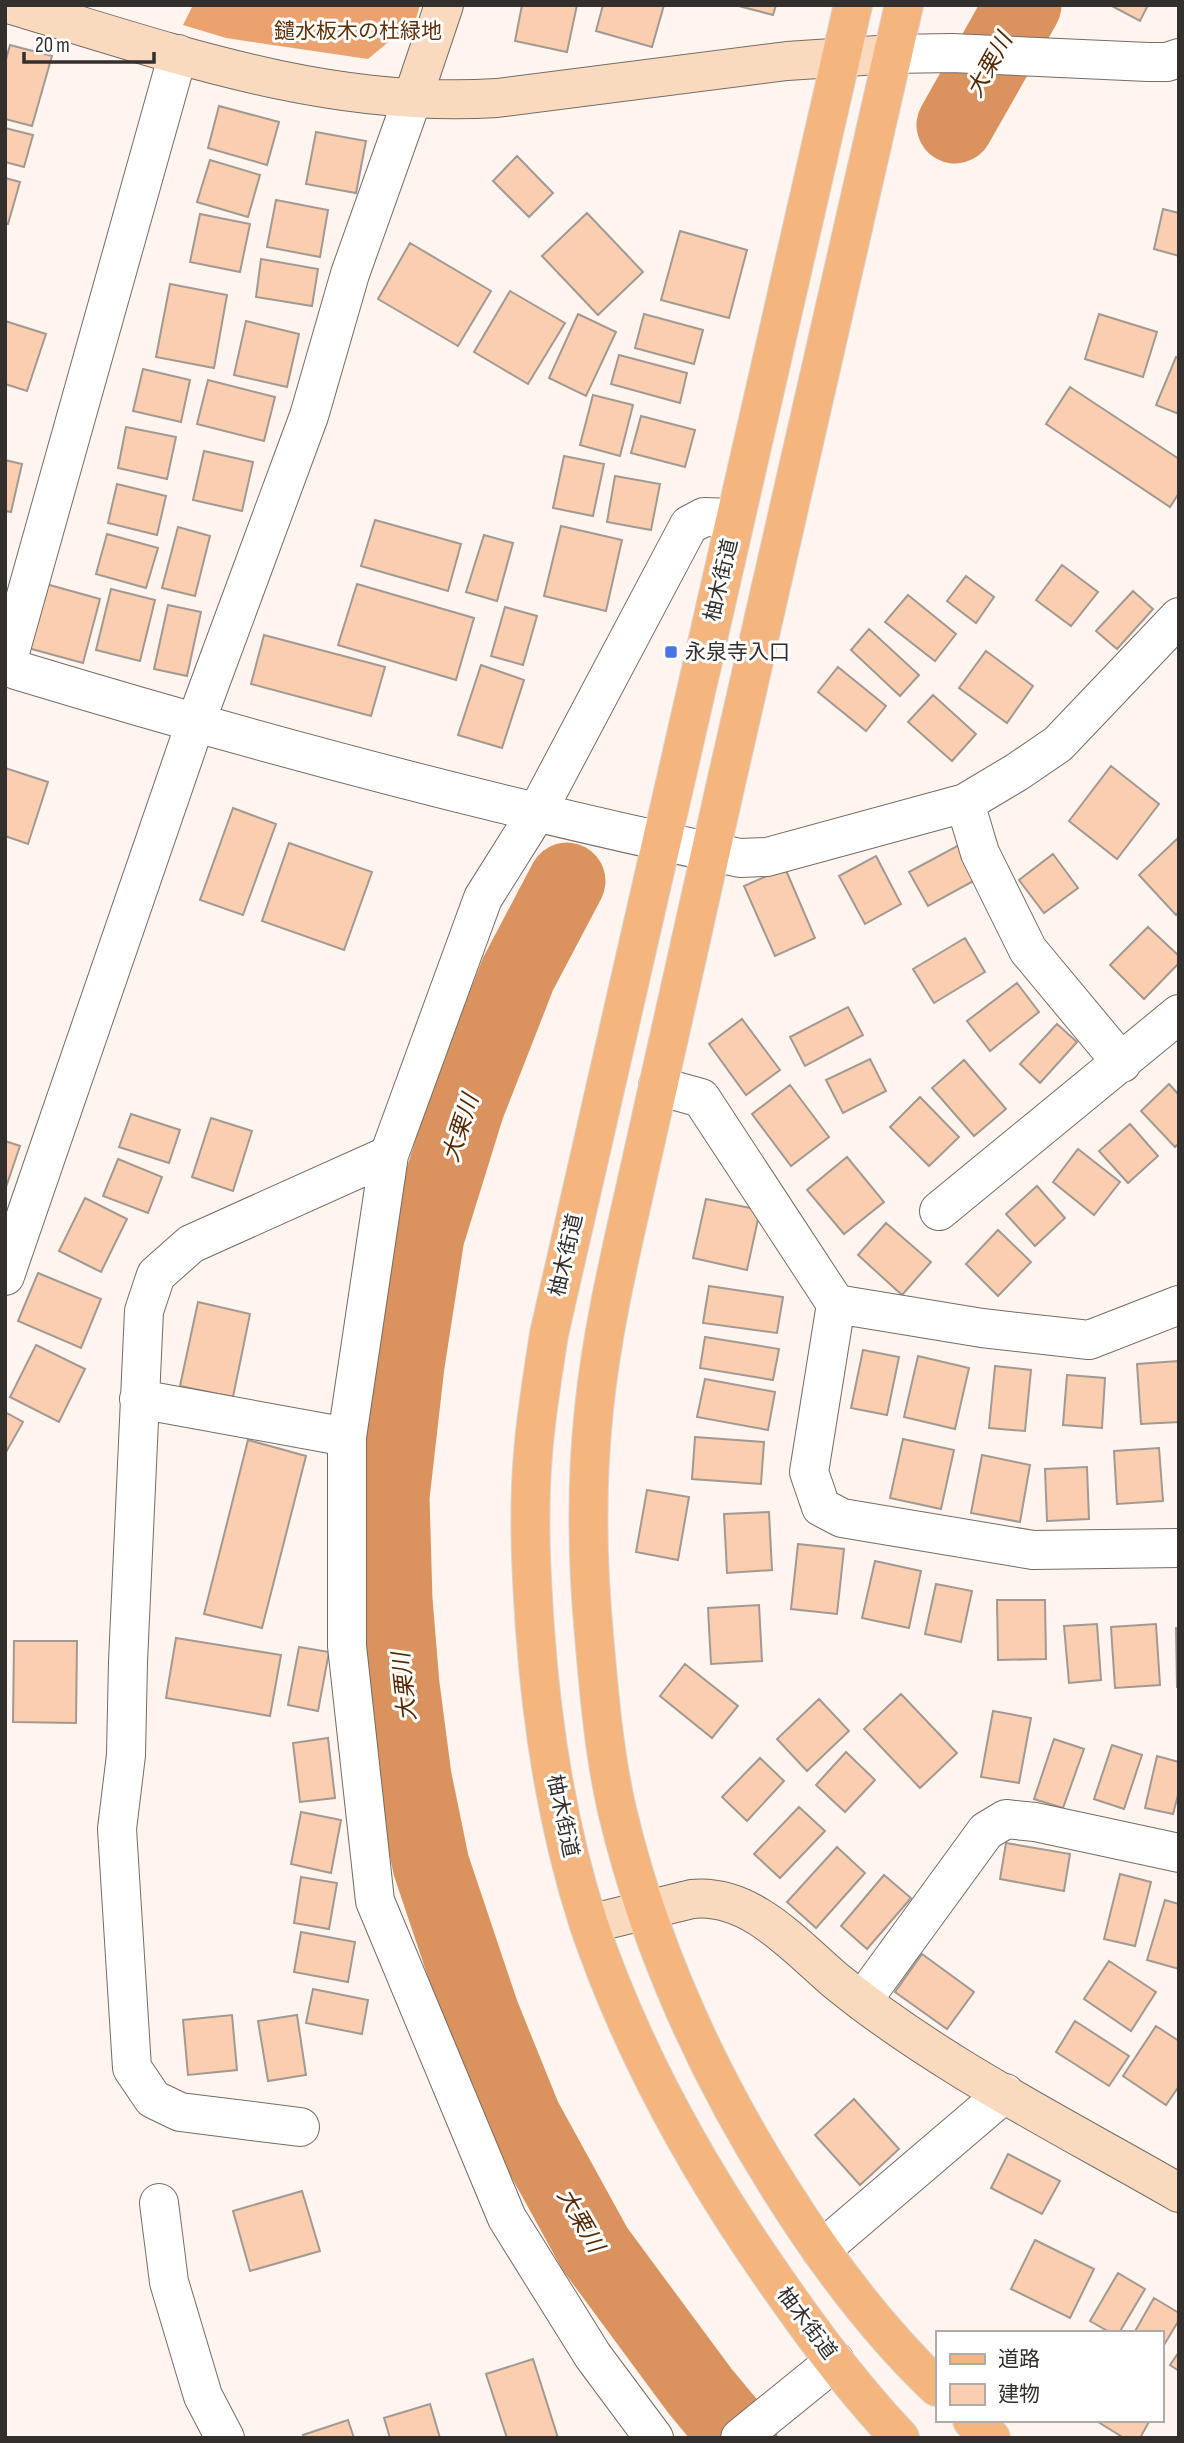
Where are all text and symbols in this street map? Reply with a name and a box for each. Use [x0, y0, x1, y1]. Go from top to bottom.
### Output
park label: 鑓水板木の杜緑地 [274, 19, 442, 44]
scale bar [24, 21, 154, 65]
water label: 大栗川 [961, 26, 1020, 102]
text: 20 m [35, 33, 70, 58]
street label: 柚木街道 [700, 536, 743, 624]
place label: 永泉寺入口 [685, 640, 790, 665]
marker: 永泉寺入口 [663, 644, 679, 660]
water label: 大栗川 [437, 1088, 486, 1165]
street label: 柚木街道 [545, 1211, 588, 1299]
water label: 大栗川 [387, 1648, 423, 1723]
street label: 柚木街道 [542, 1772, 583, 1860]
water label: 大栗川 [551, 2184, 611, 2260]
street label: 柚木街道 [771, 2282, 842, 2364]
legend [936, 2331, 1163, 2422]
text: 道路 [998, 2347, 1040, 2372]
text: 建物 [998, 2382, 1040, 2407]

